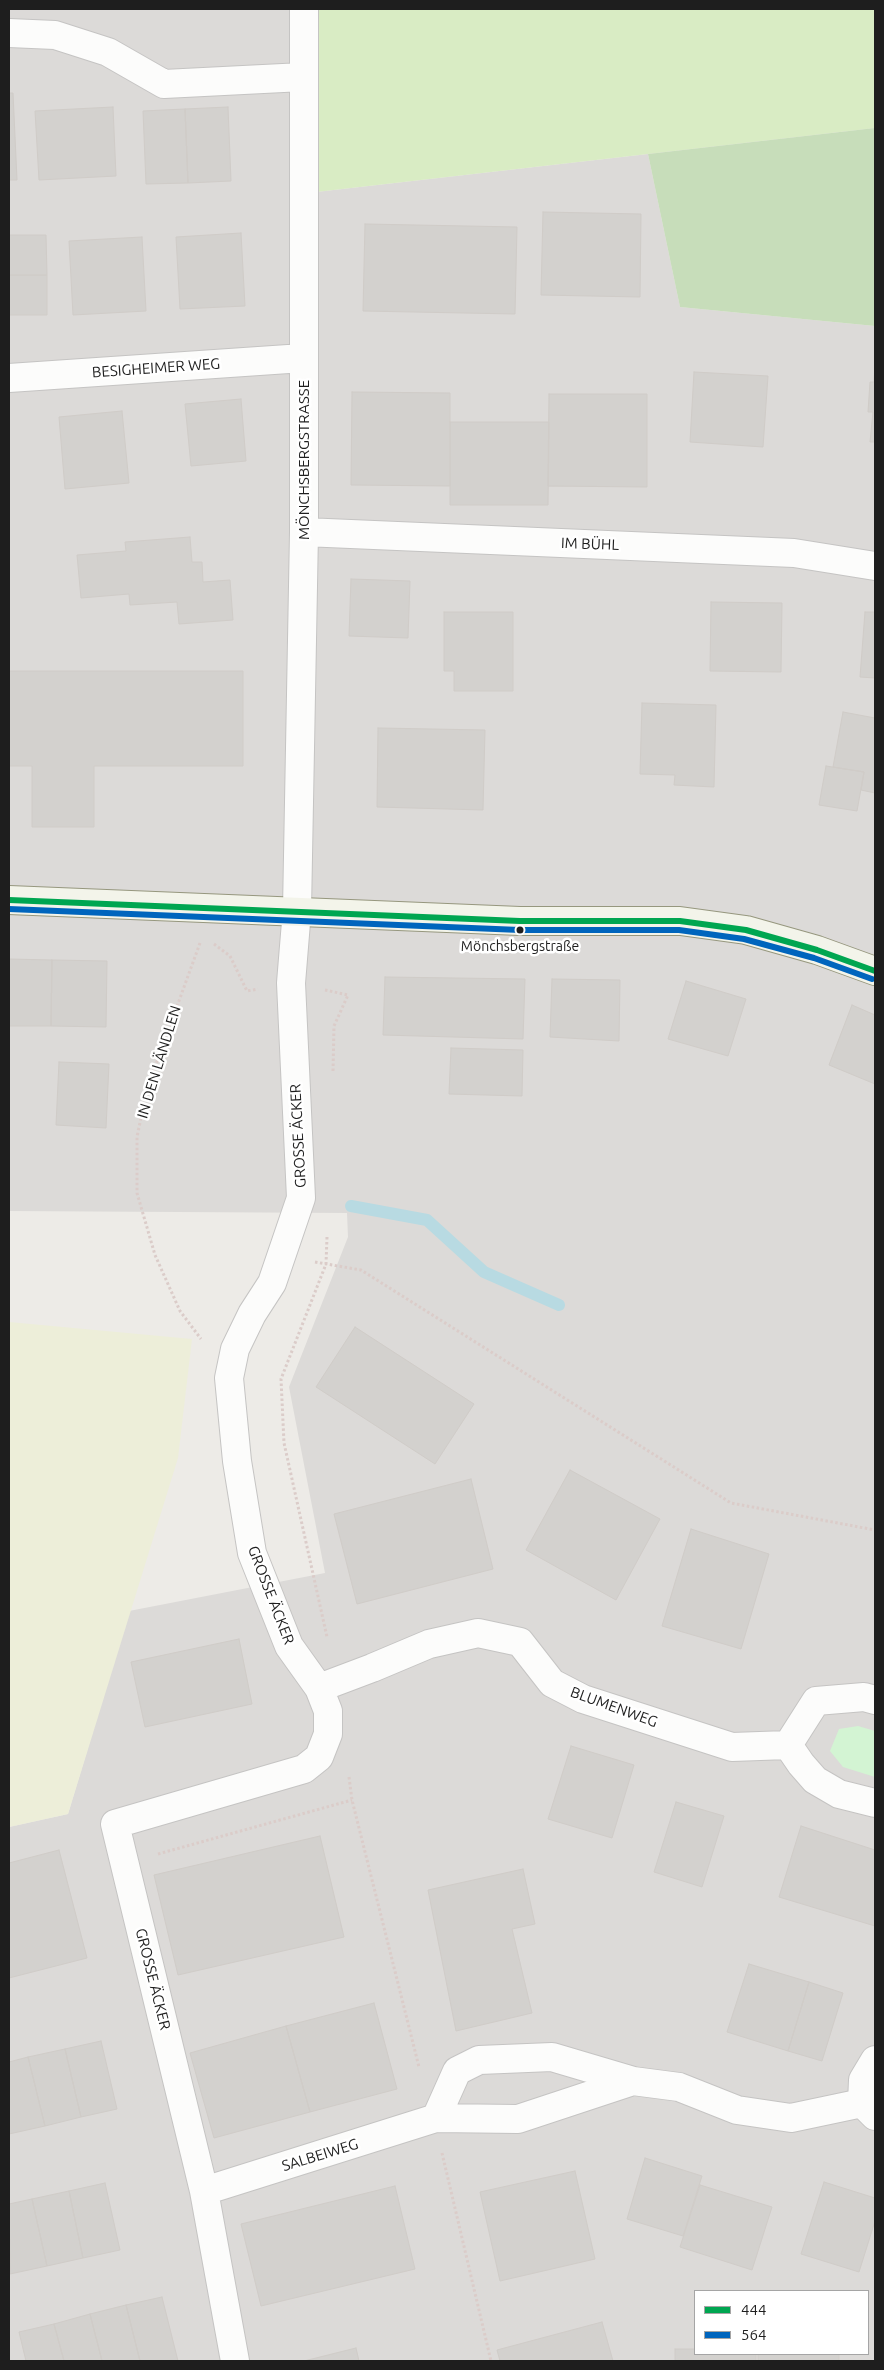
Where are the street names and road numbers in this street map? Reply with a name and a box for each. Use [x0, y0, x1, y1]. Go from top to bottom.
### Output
street label: BESIGHEIMER WEG [91, 355, 221, 381]
street label: MÖNCHSBERGSTRASSE [295, 380, 313, 540]
street label: IM BÜHL [561, 534, 619, 554]
street label: IN DEN LÄNDLEN [133, 1003, 185, 1121]
street label: GROSSE ÄCKER [286, 1084, 310, 1188]
street label: GROSSE ÄCKER [244, 1543, 298, 1647]
street label: BLUMENWEG [568, 1683, 660, 1731]
street label: GROSSE ÄCKER [132, 1926, 174, 2032]
street label: SALBEIWEG [280, 2135, 360, 2175]

